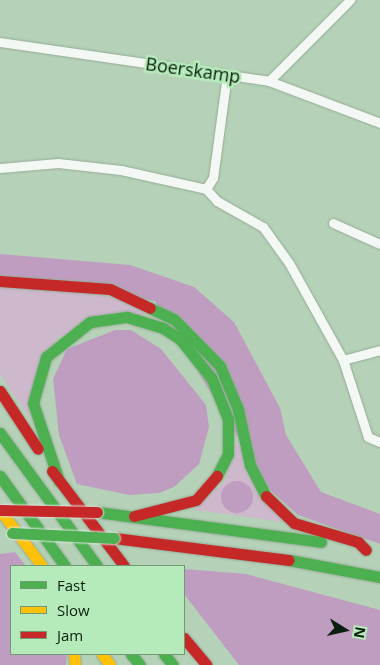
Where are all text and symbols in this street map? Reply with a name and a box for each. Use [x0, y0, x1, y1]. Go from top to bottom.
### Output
street label: Boerskamp [144, 53, 242, 87]
legend [10, 565, 185, 655]
text: Fast [57, 575, 86, 595]
text: Slow [57, 600, 90, 620]
north arrow [320, 605, 370, 655]
text: Jam [57, 625, 83, 645]
text: N [350, 625, 371, 640]

